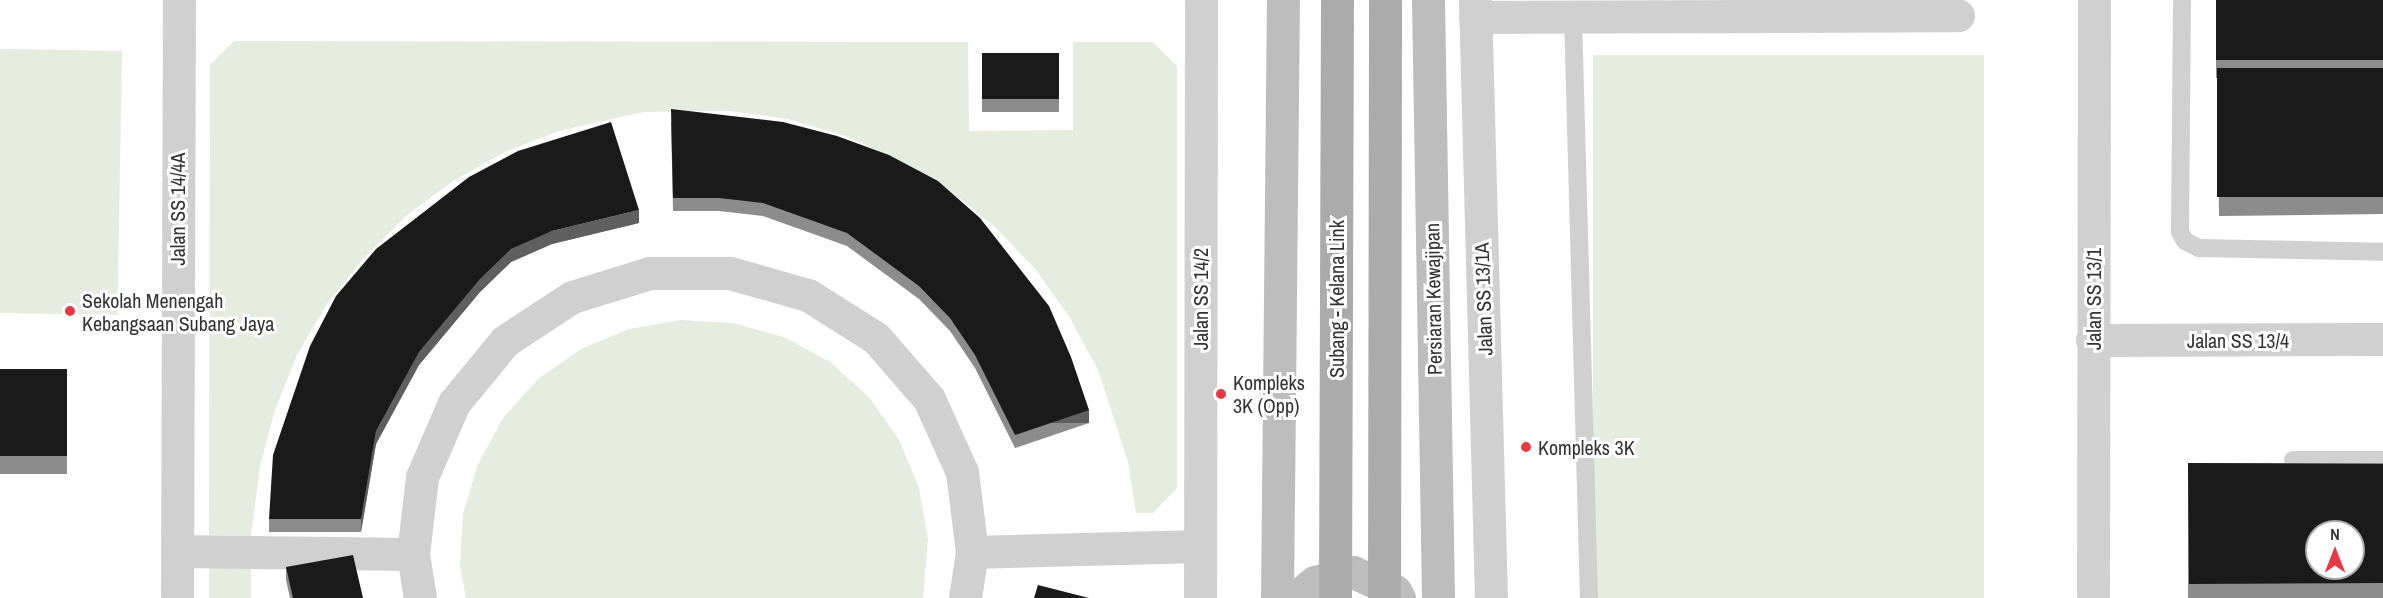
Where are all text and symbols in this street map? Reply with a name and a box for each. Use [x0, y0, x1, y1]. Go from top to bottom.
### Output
street label: Jalan SS 14/4A [165, 152, 189, 266]
street label: Subang - Kelana Link [1324, 220, 1348, 378]
street label: Persiaran Kewajipan [1420, 223, 1446, 375]
street label: Jalan SS 13/1A [1469, 242, 1497, 356]
street label: Jalan SS 14/2 [1188, 248, 1212, 350]
street label: Jalan SS 13/1 [2081, 248, 2105, 350]
place label: Sekolah Menengah Kebangsaan Subang Jaya [82, 288, 274, 335]
marker: Sekolah Menengah Kebangsaan Subang Jaya [63, 304, 77, 318]
street label: Jalan SS 13/4 [2187, 328, 2289, 352]
place label: Kompleks 3K (Opp) [1233, 371, 1305, 418]
marker: Kompleks 3K (Opp) [1214, 387, 1228, 401]
place label: Kompleks 3K [1538, 435, 1635, 459]
marker: Kompleks 3K [1519, 440, 1533, 454]
north arrow [2305, 520, 2365, 580]
text: N [2330, 523, 2340, 545]

